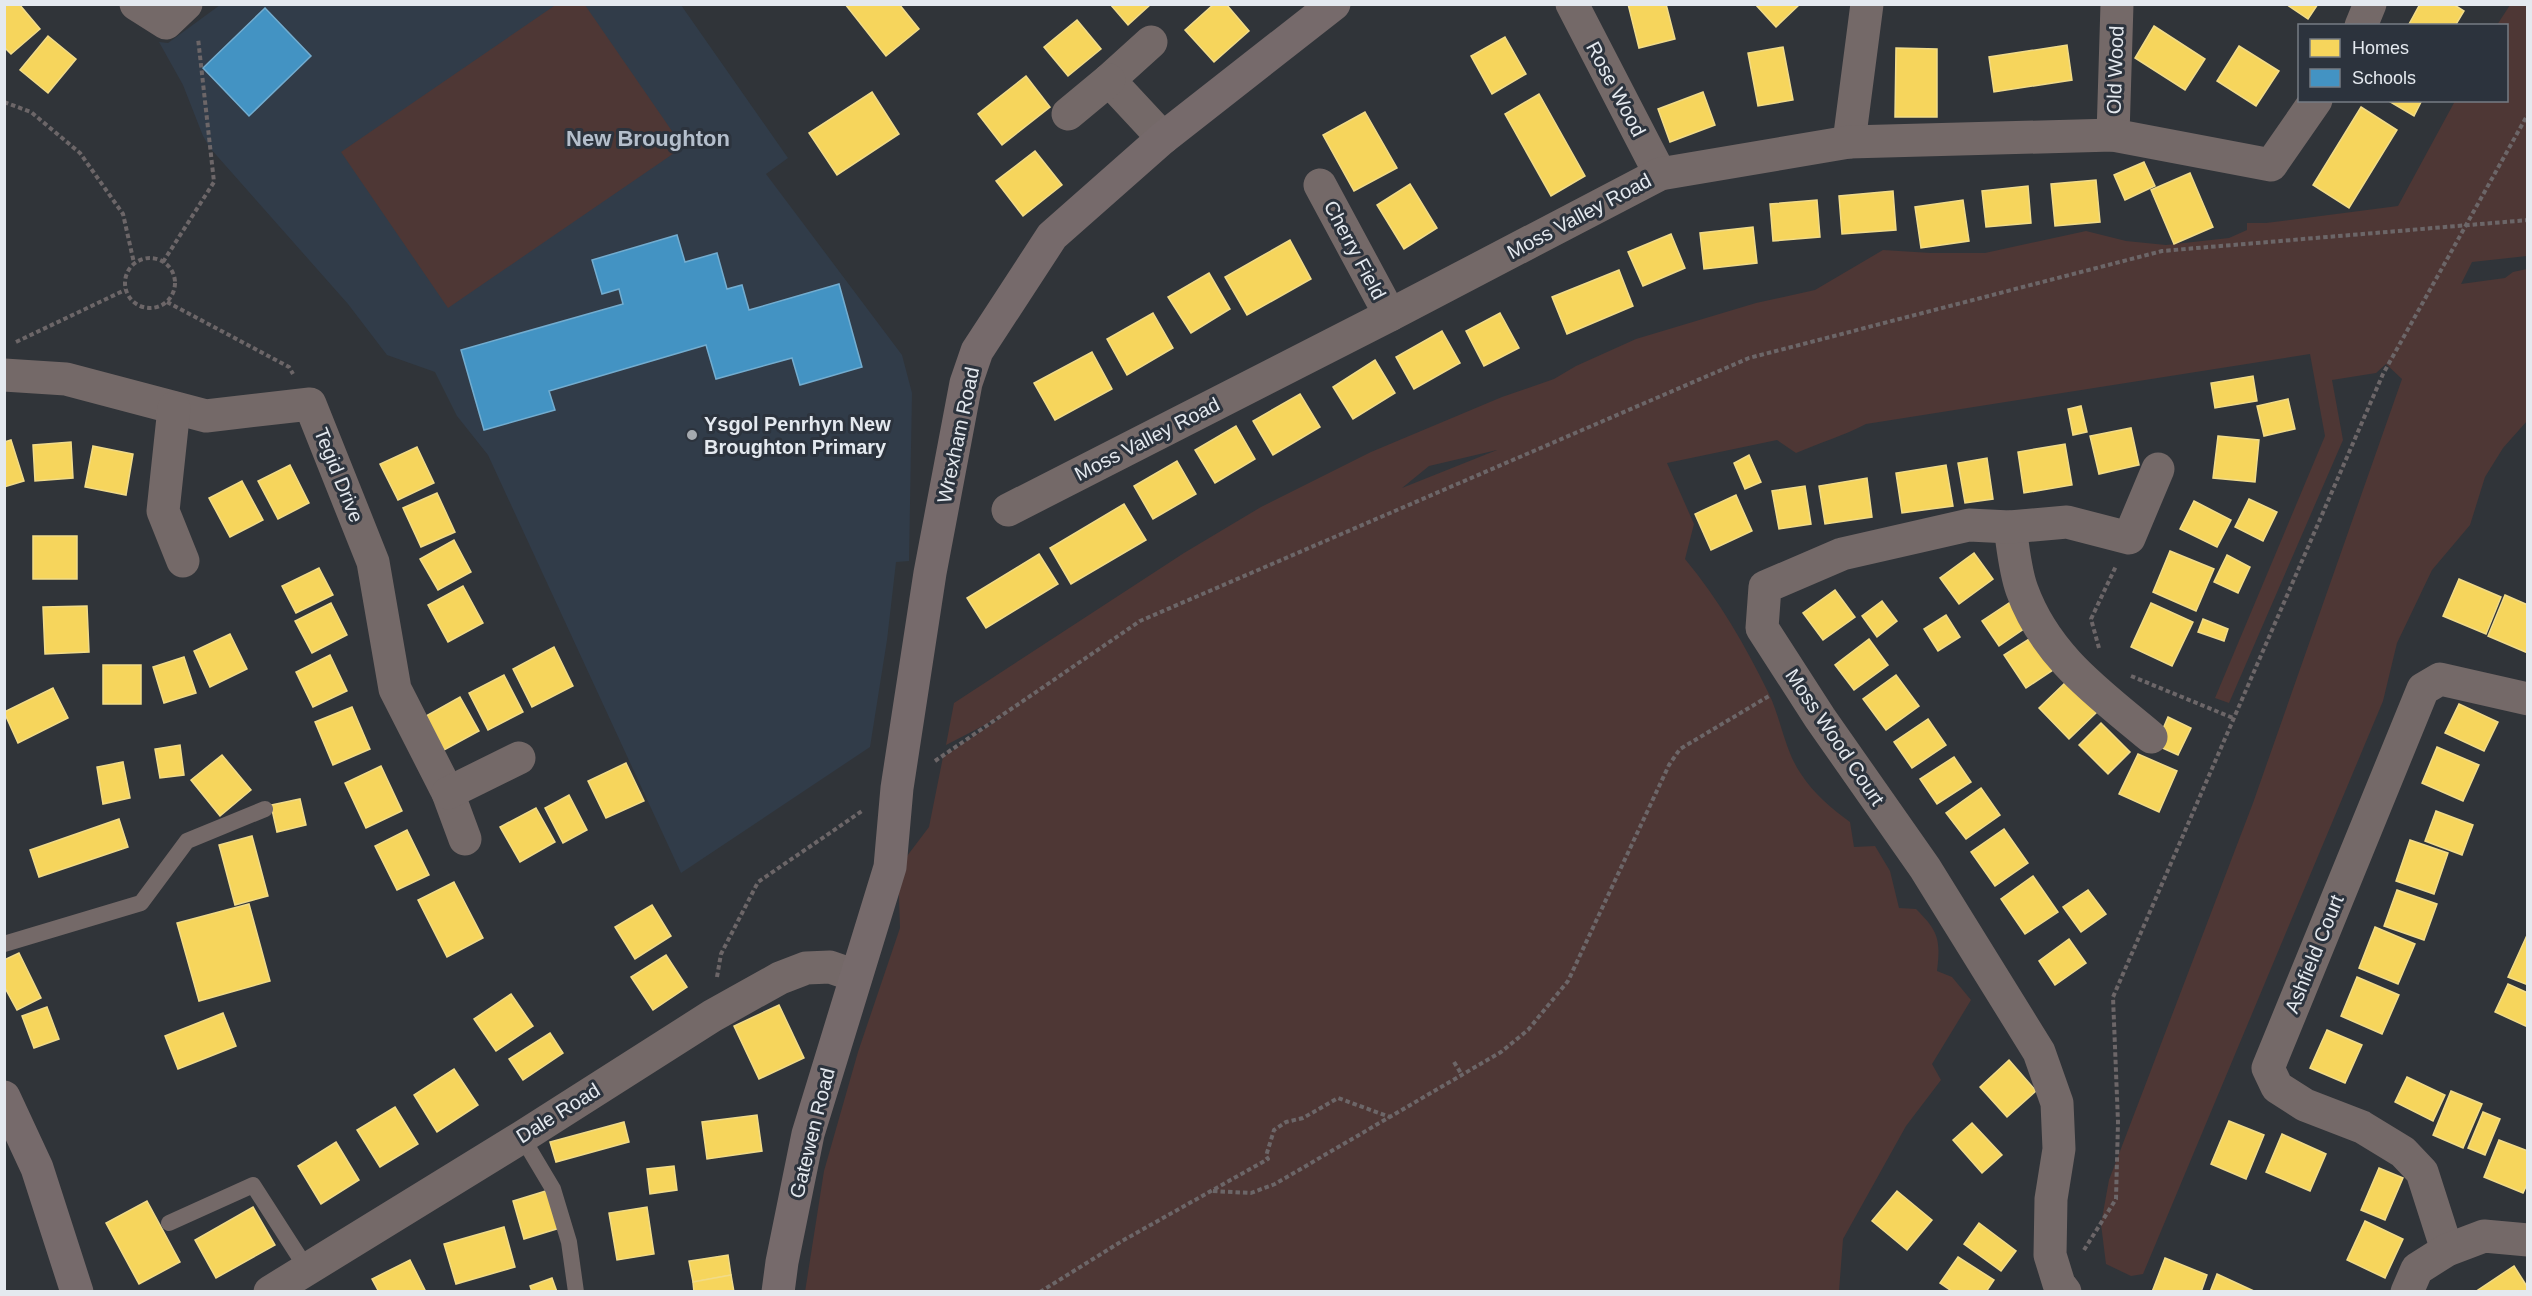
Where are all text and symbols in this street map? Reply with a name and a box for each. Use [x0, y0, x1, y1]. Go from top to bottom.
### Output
legend [2298, 24, 2508, 102]
street label: Old Wood [2102, 25, 2128, 115]
street label: Rose Wood [1582, 38, 1650, 140]
text: Homes [2352, 38, 2409, 58]
text: Schools [2352, 68, 2416, 88]
district label: New Broughton [566, 126, 730, 151]
street label: Moss Valley Road [1503, 169, 1655, 263]
street label: Cherry Field [1320, 197, 1390, 303]
street label: Wrexham Road [933, 365, 983, 505]
street label: Moss Valley Road [1071, 393, 1223, 485]
place label: Ysgol Penrhyn New Broughton Primary [704, 413, 891, 458]
street label: Tegid Drive [310, 424, 368, 526]
marker: Ysgol Penrhyn New Broughton Primary [685, 428, 699, 442]
street label: Moss Wood Court [1781, 665, 1889, 810]
street label: Ashfield Court [2280, 891, 2348, 1016]
street label: Gatewen Road [785, 1066, 839, 1200]
street label: Dale Road [512, 1079, 604, 1147]

